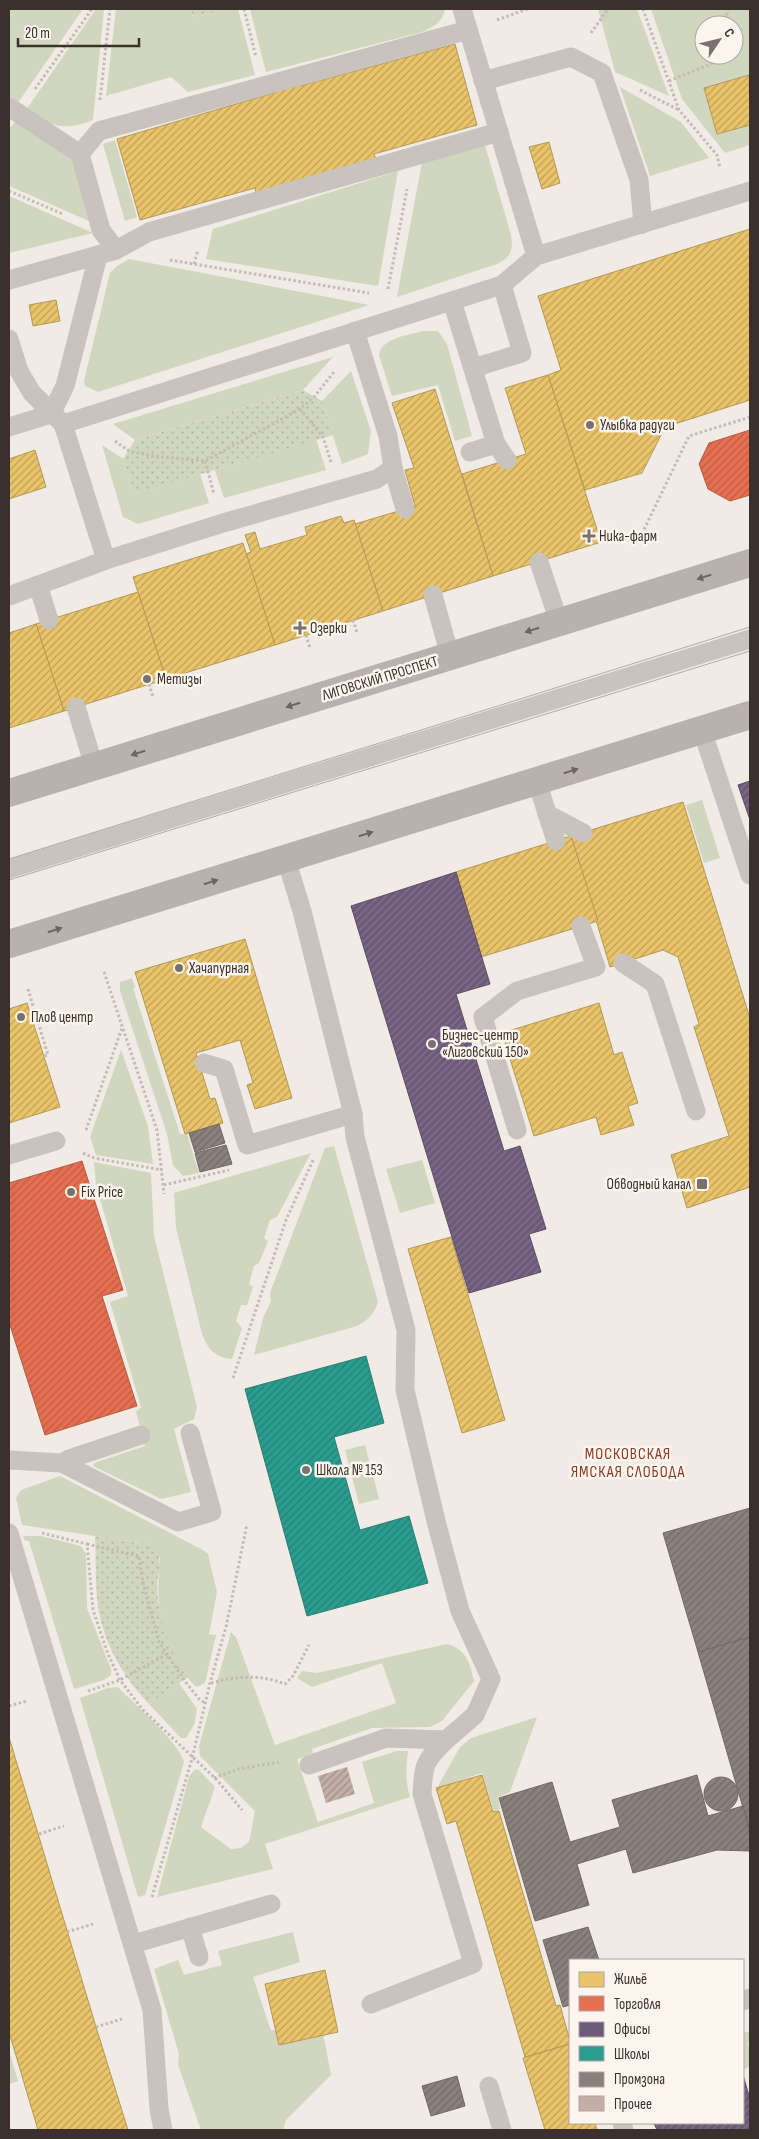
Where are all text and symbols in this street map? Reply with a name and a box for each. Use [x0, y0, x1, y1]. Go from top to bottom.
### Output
scale bar [18, 15, 139, 47]
north arrow [694, 15, 744, 65]
text: 20 m [25, 24, 50, 43]
text: С [720, 25, 738, 41]
place label: Улыбка радуги [600, 416, 675, 435]
marker: Улыбка радуги [584, 419, 596, 431]
place label: Ника-фарм [599, 527, 657, 546]
marker: Ника-фарм [583, 530, 595, 542]
one-way arrow [696, 574, 711, 581]
place label: Озерки [310, 619, 347, 638]
marker: Озерки [294, 622, 306, 634]
one-way arrow [524, 627, 539, 635]
street label: ЛИГОВСКИЙ ПРОСПЕКТ [319, 652, 440, 705]
place label: Метизы [157, 670, 202, 689]
marker: Метизы [141, 673, 153, 685]
one-way arrow [285, 701, 300, 709]
one-way arrow [130, 749, 145, 757]
one-way arrow [564, 767, 579, 774]
one-way arrow [359, 830, 374, 838]
one-way arrow [203, 878, 218, 885]
one-way arrow [48, 925, 63, 933]
place label: Хачапурная [188, 959, 249, 978]
marker: Хачапурная [173, 962, 185, 974]
place label: Плов центр [31, 1008, 93, 1027]
marker: Плов центр [15, 1011, 27, 1023]
place label: Бизнес-центр «Лиговский 150» [442, 1026, 529, 1062]
marker: Бизнес-центр «Лиговский 150» [426, 1038, 438, 1050]
place label: Обводный канал [607, 1175, 692, 1194]
marker: Обводный канал [695, 1177, 709, 1191]
place label: Fix Price [81, 1183, 123, 1202]
marker: Fix Price [65, 1186, 77, 1198]
district label: МОСКОВСКАЯ ЯМСКАЯ СЛОБОДА [571, 1445, 685, 1482]
place label: Школа № 153 [316, 1461, 383, 1480]
marker: Школа № 153 [300, 1464, 312, 1476]
legend [569, 1959, 744, 2124]
text: Жильё [614, 1970, 647, 1989]
text: Торговля [614, 1995, 661, 2014]
text: Офисы [614, 2020, 650, 2039]
text: Школы [614, 2045, 650, 2064]
text: Промзона [614, 2070, 665, 2089]
text: Прочее [614, 2095, 652, 2114]

